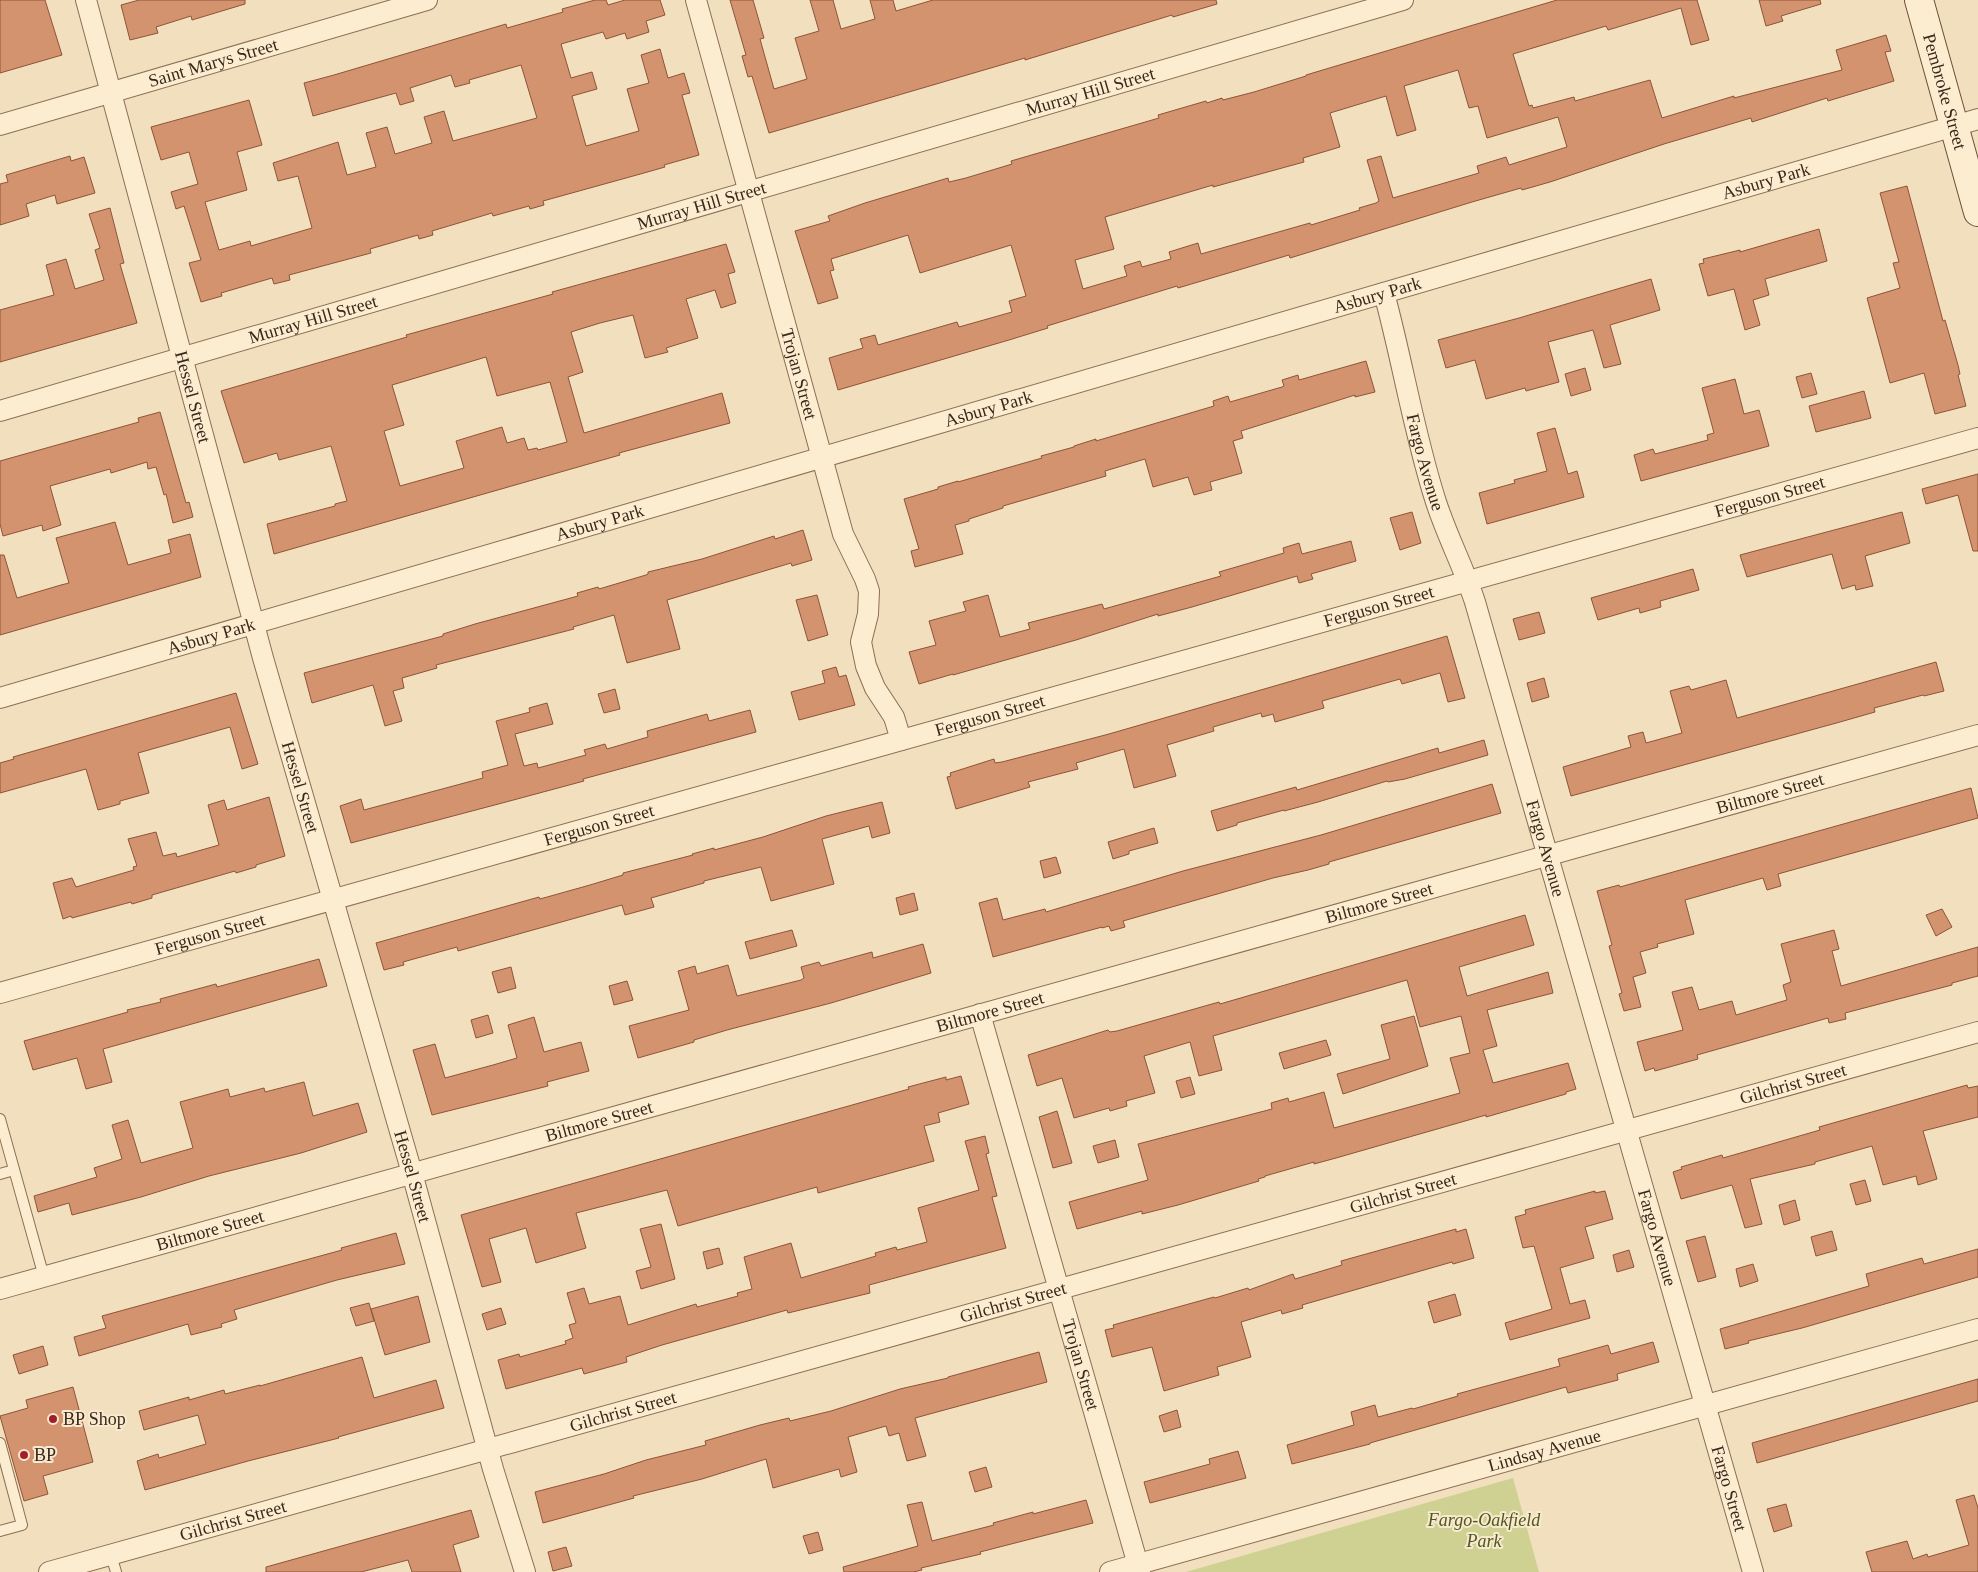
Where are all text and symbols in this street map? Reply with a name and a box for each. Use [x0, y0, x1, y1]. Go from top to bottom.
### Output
street label: Pembroke Street [1919, 31, 1970, 152]
street label: Saint Marys Street [146, 34, 280, 91]
street label: Murray Hill Street [1024, 63, 1157, 120]
street label: Asbury Park [1720, 159, 1812, 203]
street label: Murray Hill Street [635, 177, 768, 234]
street label: Asbury Park [1331, 273, 1423, 317]
street label: Murray Hill Street [246, 291, 380, 348]
street label: Trojan Street [777, 326, 821, 422]
street label: Hessel Street [171, 349, 215, 445]
street label: Asbury Park [942, 386, 1035, 431]
street label: Fargo Avenue [1403, 412, 1448, 513]
street label: Ferguson Street [1712, 472, 1827, 521]
street label: Asbury Park [554, 500, 646, 545]
street label: Ferguson Street [1322, 581, 1436, 631]
street label: Asbury Park [165, 614, 257, 659]
street label: Ferguson Street [933, 690, 1047, 740]
street label: Hessel Street [278, 739, 323, 836]
street label: Biltmore Street [1714, 769, 1826, 818]
street label: Fargo Avenue [1522, 798, 1569, 899]
street label: Ferguson Street [542, 800, 656, 850]
street label: Biltmore Street [1323, 878, 1435, 927]
street label: Ferguson Street [153, 909, 267, 959]
street label: Biltmore Street [934, 987, 1046, 1036]
street label: Gilchrist Street [1737, 1059, 1848, 1108]
street label: Biltmore Street [543, 1097, 655, 1146]
street label: Hessel Street [390, 1128, 435, 1225]
street label: Gilchrist Street [1347, 1169, 1458, 1217]
street label: Fargo Avenue [1634, 1187, 1681, 1288]
street label: Biltmore Street [154, 1206, 266, 1255]
street label: Gilchrist Street [957, 1278, 1068, 1327]
street label: Trojan Street [1058, 1317, 1103, 1413]
street label: Gilchrist Street [567, 1387, 678, 1436]
place label: BP Shop [63, 1409, 126, 1429]
marker: BP Shop [47, 1413, 59, 1425]
street label: Lindsay Avenue [1486, 1425, 1603, 1476]
street label: Fargo Street [1707, 1443, 1751, 1534]
place label: BP [34, 1445, 56, 1465]
marker: BP [18, 1449, 30, 1461]
street label: Gilchrist Street [177, 1496, 288, 1545]
park label: Fargo-Oakfield Park [1427, 1510, 1541, 1551]

